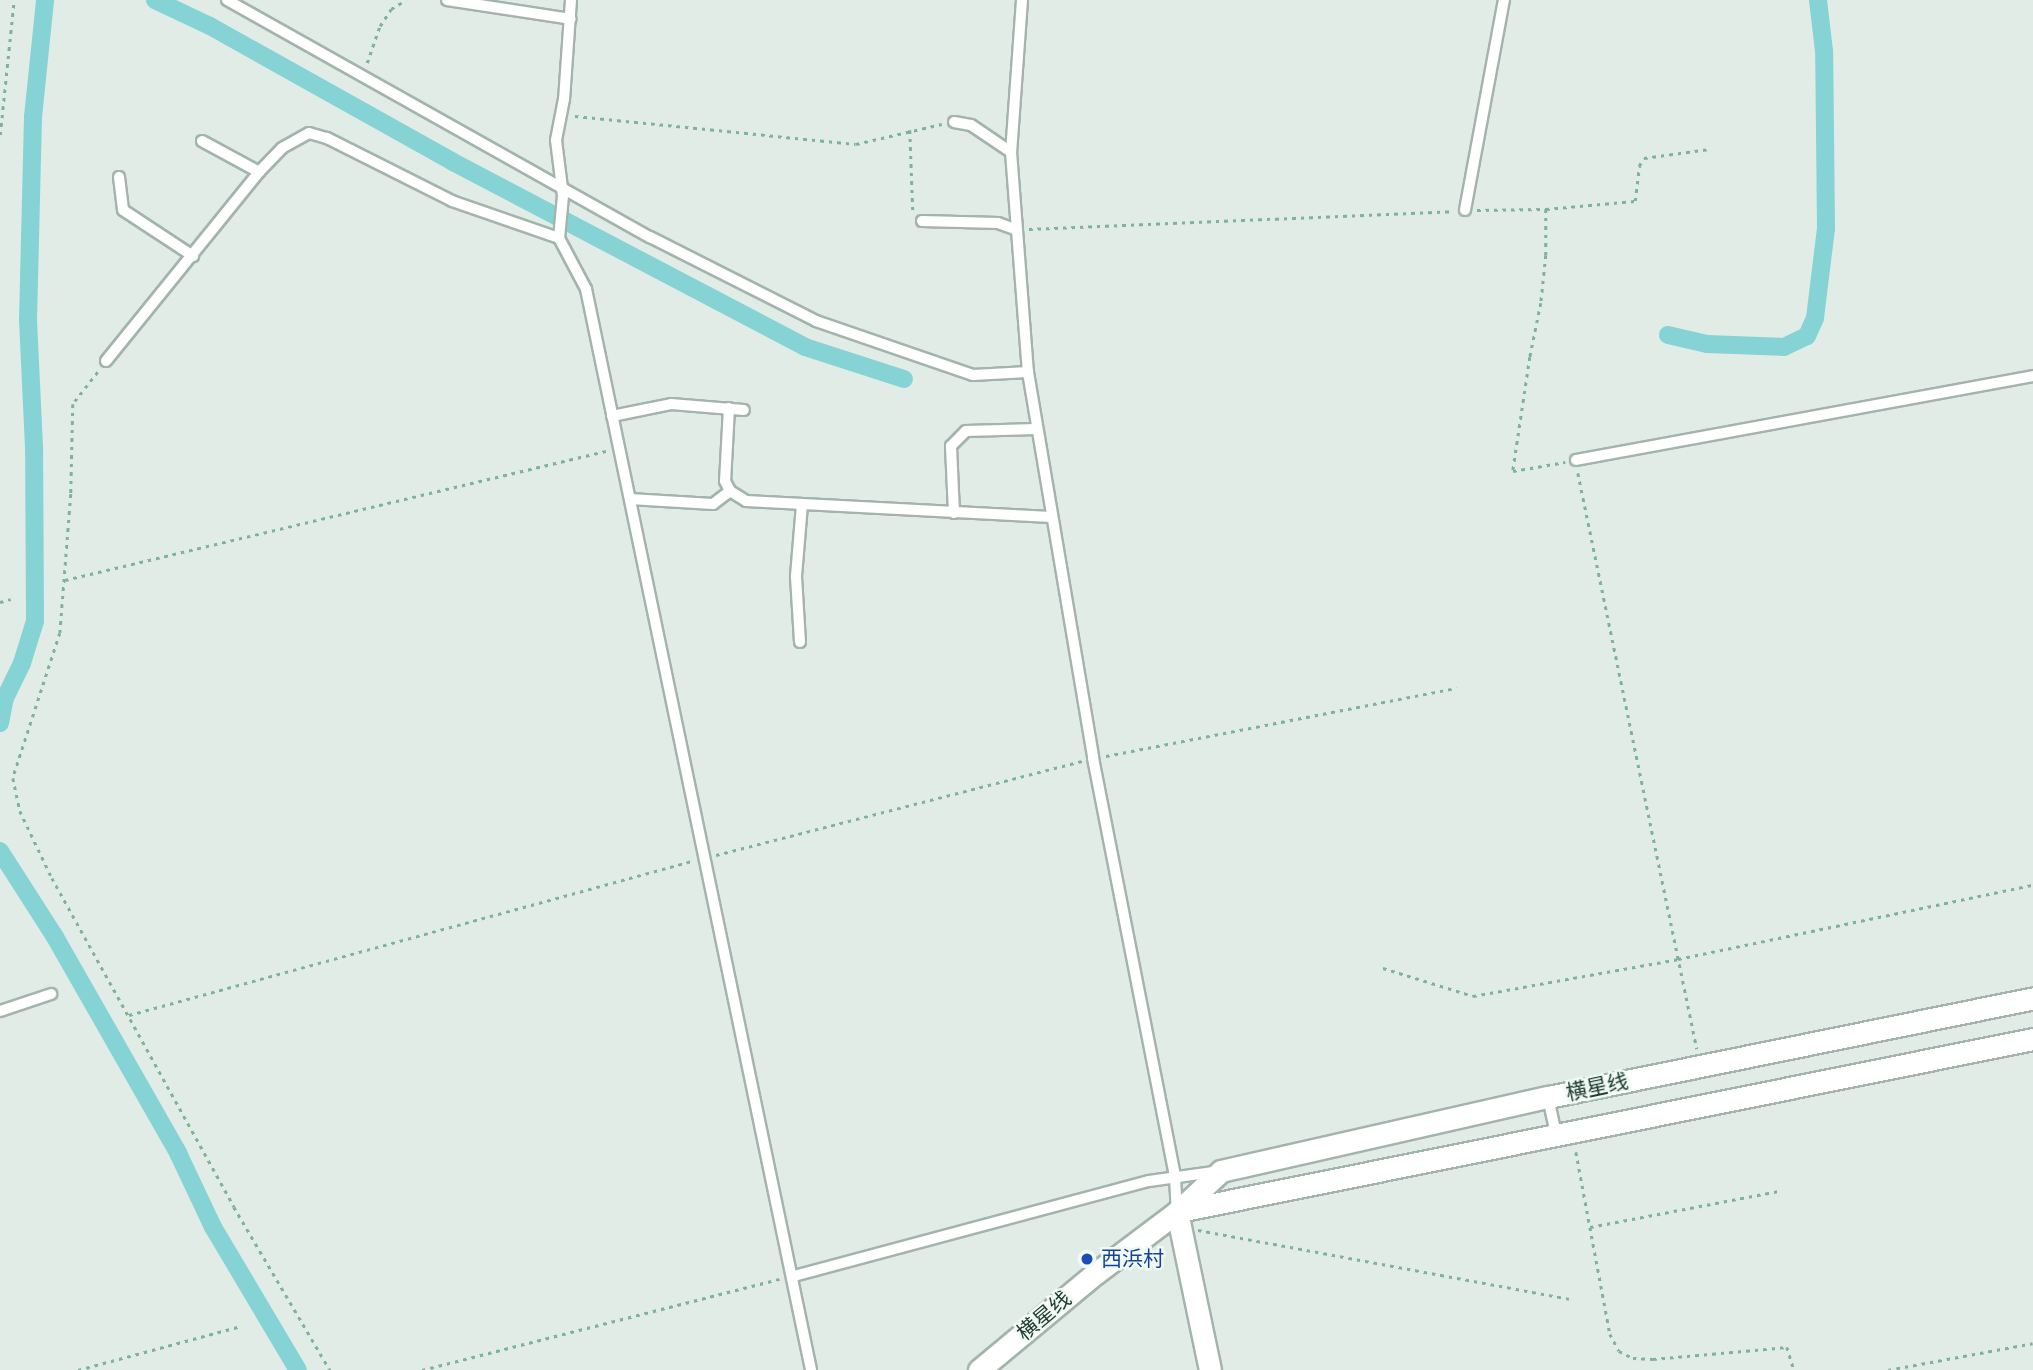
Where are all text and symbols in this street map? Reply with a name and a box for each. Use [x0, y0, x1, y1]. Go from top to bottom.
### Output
street label: 横星线 [1564, 1068, 1630, 1106]
place label: 西浜村 [1101, 1246, 1164, 1272]
marker: 西浜村 [1079, 1251, 1095, 1267]
street label: 横星线 [1012, 1286, 1076, 1346]

